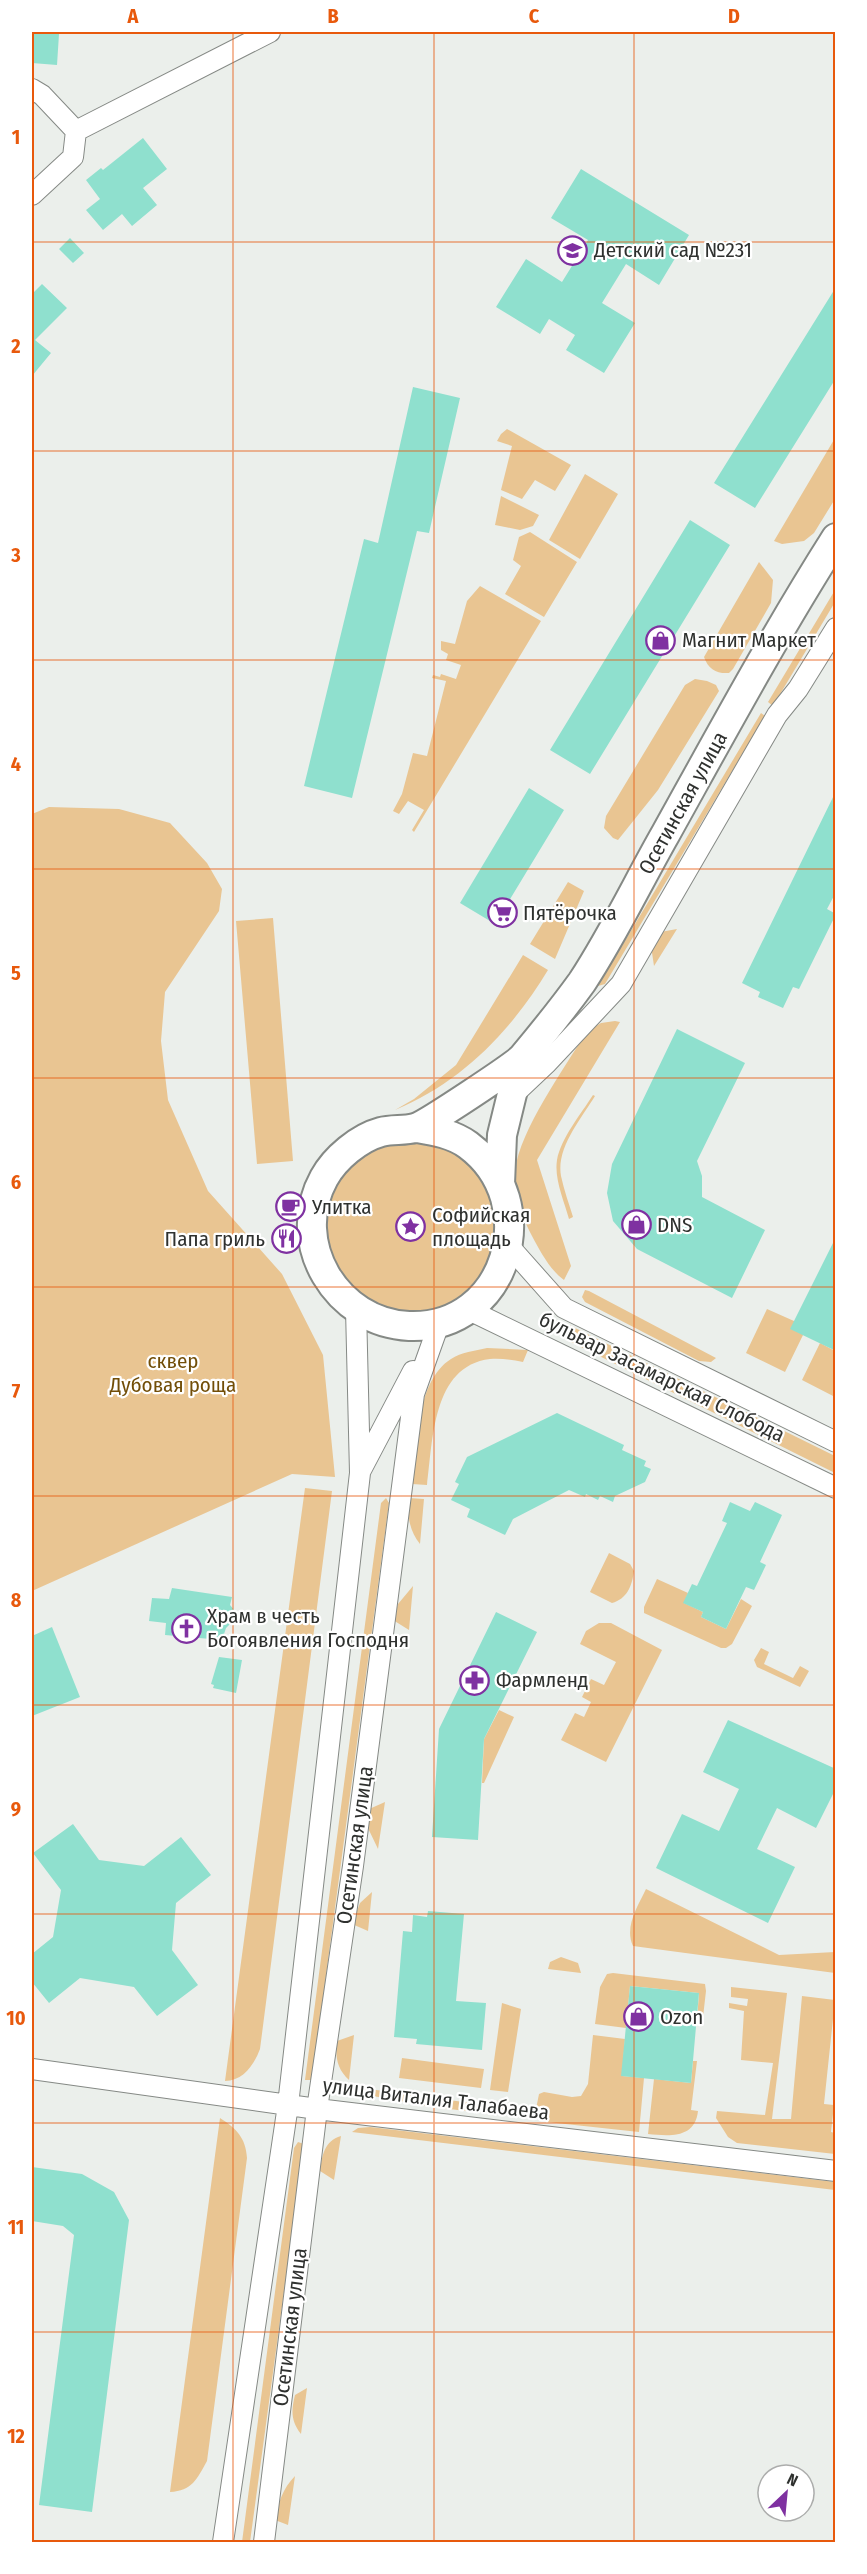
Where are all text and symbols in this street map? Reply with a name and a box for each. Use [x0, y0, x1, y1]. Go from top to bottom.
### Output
text: A [127, 4, 140, 28]
text: B [327, 4, 339, 28]
text: C [529, 4, 540, 28]
text: D [728, 4, 740, 28]
text: 1 [12, 125, 20, 149]
school or university icon: Детский сад №231 [557, 234, 589, 266]
place label: Детский сад №231 [593, 237, 752, 263]
text: 2 [10, 334, 21, 358]
text: 3 [10, 543, 21, 567]
shop icon: Магнит Маркет [645, 624, 677, 656]
place label: Магнит Маркет [682, 627, 816, 653]
street label: Осетинская улица [633, 727, 733, 879]
text: 4 [11, 752, 21, 776]
supermarket icon: Пятёрочка [486, 897, 518, 929]
place label: Пятёрочка [523, 900, 617, 926]
text: 5 [11, 961, 21, 985]
text: 6 [11, 1170, 21, 1194]
cafe icon: Улитка [275, 1191, 307, 1223]
place label: Улитка [311, 1194, 372, 1220]
place label: Софийская площадь [432, 1202, 531, 1252]
shop icon: DNS [620, 1209, 652, 1241]
place icon: Софийская площадь [395, 1211, 427, 1243]
place label: DNS [657, 1212, 692, 1238]
restaurant icon: Папа гриль [270, 1223, 302, 1255]
place label: Папа гриль [165, 1226, 265, 1252]
street label: бульвар Засамарская Слобода [535, 1306, 789, 1448]
park label: сквер Дубовая роща [109, 1348, 236, 1398]
text: 7 [12, 1379, 21, 1403]
text: 8 [11, 1588, 22, 1612]
place label: Храм в честь Богоявления Господня [207, 1603, 409, 1653]
church icon: Храм в честь Богоявления Господня [170, 1612, 202, 1644]
pharmacy icon: Фармленд [459, 1664, 491, 1696]
place label: Фармленд [496, 1667, 588, 1693]
street label: Осетинская улица [331, 1764, 379, 1926]
text: 9 [11, 1797, 21, 1821]
shop icon: Ozon [623, 2001, 655, 2033]
place label: Ozon [660, 2004, 703, 2030]
text: 10 [6, 2006, 26, 2030]
street label: улица Виталия Талабаева [321, 2072, 551, 2126]
text: 11 [8, 2215, 24, 2239]
street label: Осетинская улица [267, 2246, 313, 2408]
text: 12 [7, 2424, 25, 2448]
north arrow [756, 2463, 816, 2523]
text: N [784, 2469, 801, 2491]

